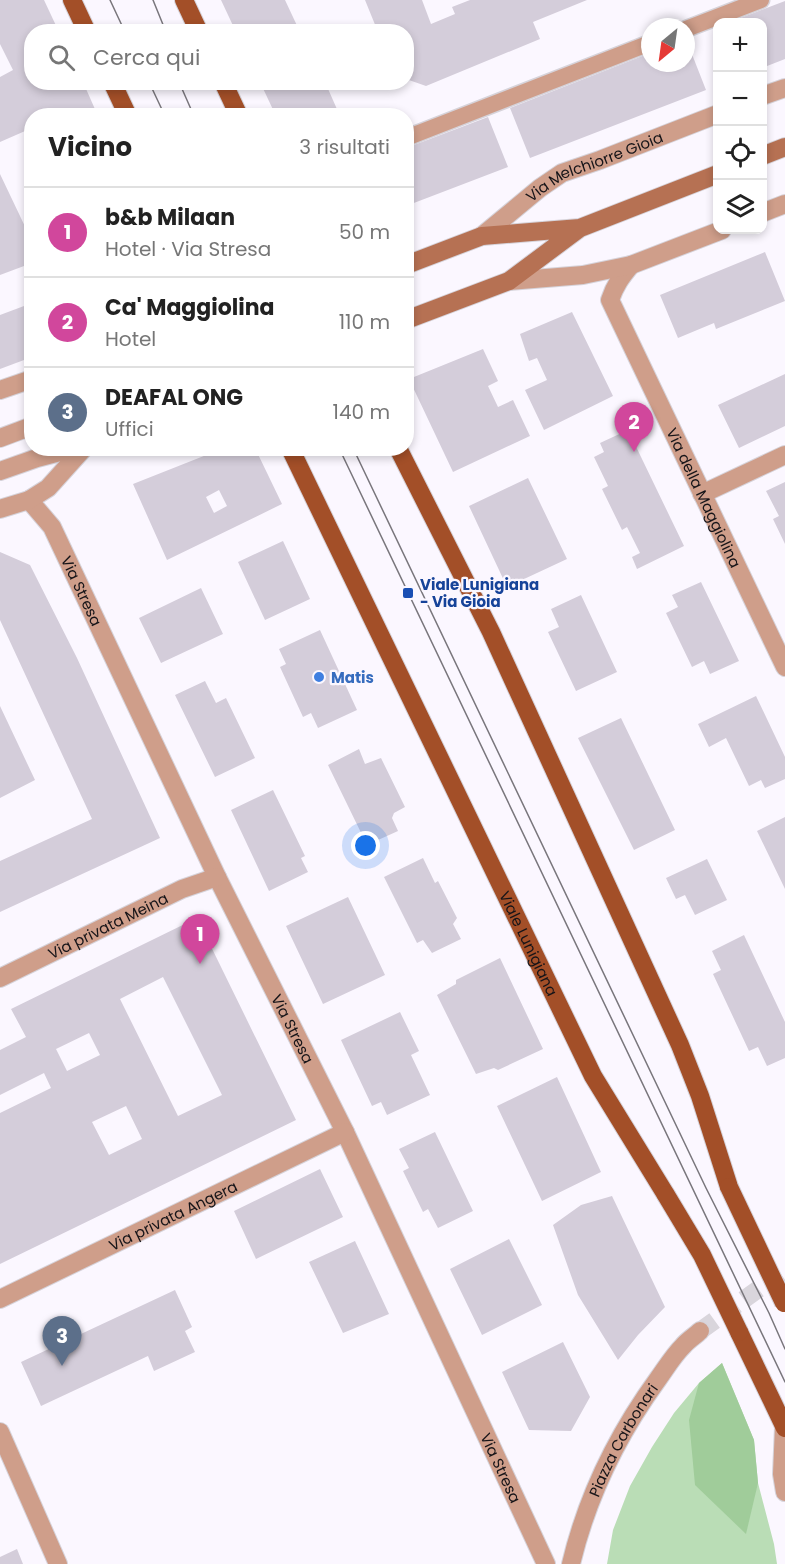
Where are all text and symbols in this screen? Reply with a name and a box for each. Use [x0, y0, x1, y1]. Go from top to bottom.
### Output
north arrow [641, 18, 695, 72]
map controls [713, 18, 767, 234]
button: + [713, 18, 767, 72]
search box [24, 24, 414, 90]
icon: search [45, 41, 78, 74]
text: Cerca qui [93, 42, 200, 73]
button: − [713, 72, 767, 126]
street label: Via Melchiorre Gioia [521, 126, 666, 206]
button: locate [713, 126, 767, 180]
text: Vicino [48, 129, 132, 165]
text: 3 risultati [299, 133, 390, 161]
button: layers [713, 180, 767, 234]
text: b&b Milaan [105, 202, 235, 233]
text: 1 [64, 218, 71, 246]
text: 50 m [339, 218, 390, 246]
text: Hotel · Via Stresa [105, 235, 271, 263]
text: Ca' Maggiolina [105, 292, 275, 323]
text: 2 [62, 308, 73, 336]
text: 110 m [339, 308, 390, 336]
text: Hotel [105, 325, 156, 353]
text: DEAFAL ONG [105, 382, 243, 413]
text: 3 [61, 398, 74, 426]
text: 140 m [333, 398, 390, 426]
pin: 2 [614, 402, 654, 452]
text: Uffici [105, 415, 154, 443]
street label: Via della Maggiolina [662, 424, 747, 571]
street label: Via Stresa [57, 552, 108, 629]
place label: Viale Lunigiana - Via Gioia [420, 574, 539, 612]
marker: Viale Lunigiana - Via Gioia [401, 586, 415, 600]
place label: Matis [331, 667, 374, 688]
marker: Matis [312, 670, 326, 684]
your location [351, 831, 380, 860]
street label: Via privata Meina [44, 887, 171, 964]
street label: Viale Lunigiana [495, 887, 563, 999]
pin: 1 [180, 914, 220, 964]
street label: Via Stresa [267, 990, 319, 1067]
street label: Via privata Angera [105, 1175, 241, 1255]
pin: 3 [42, 1316, 82, 1366]
street label: Piazza Carbonari [583, 1379, 662, 1500]
street label: Via Stresa [476, 1429, 527, 1506]

